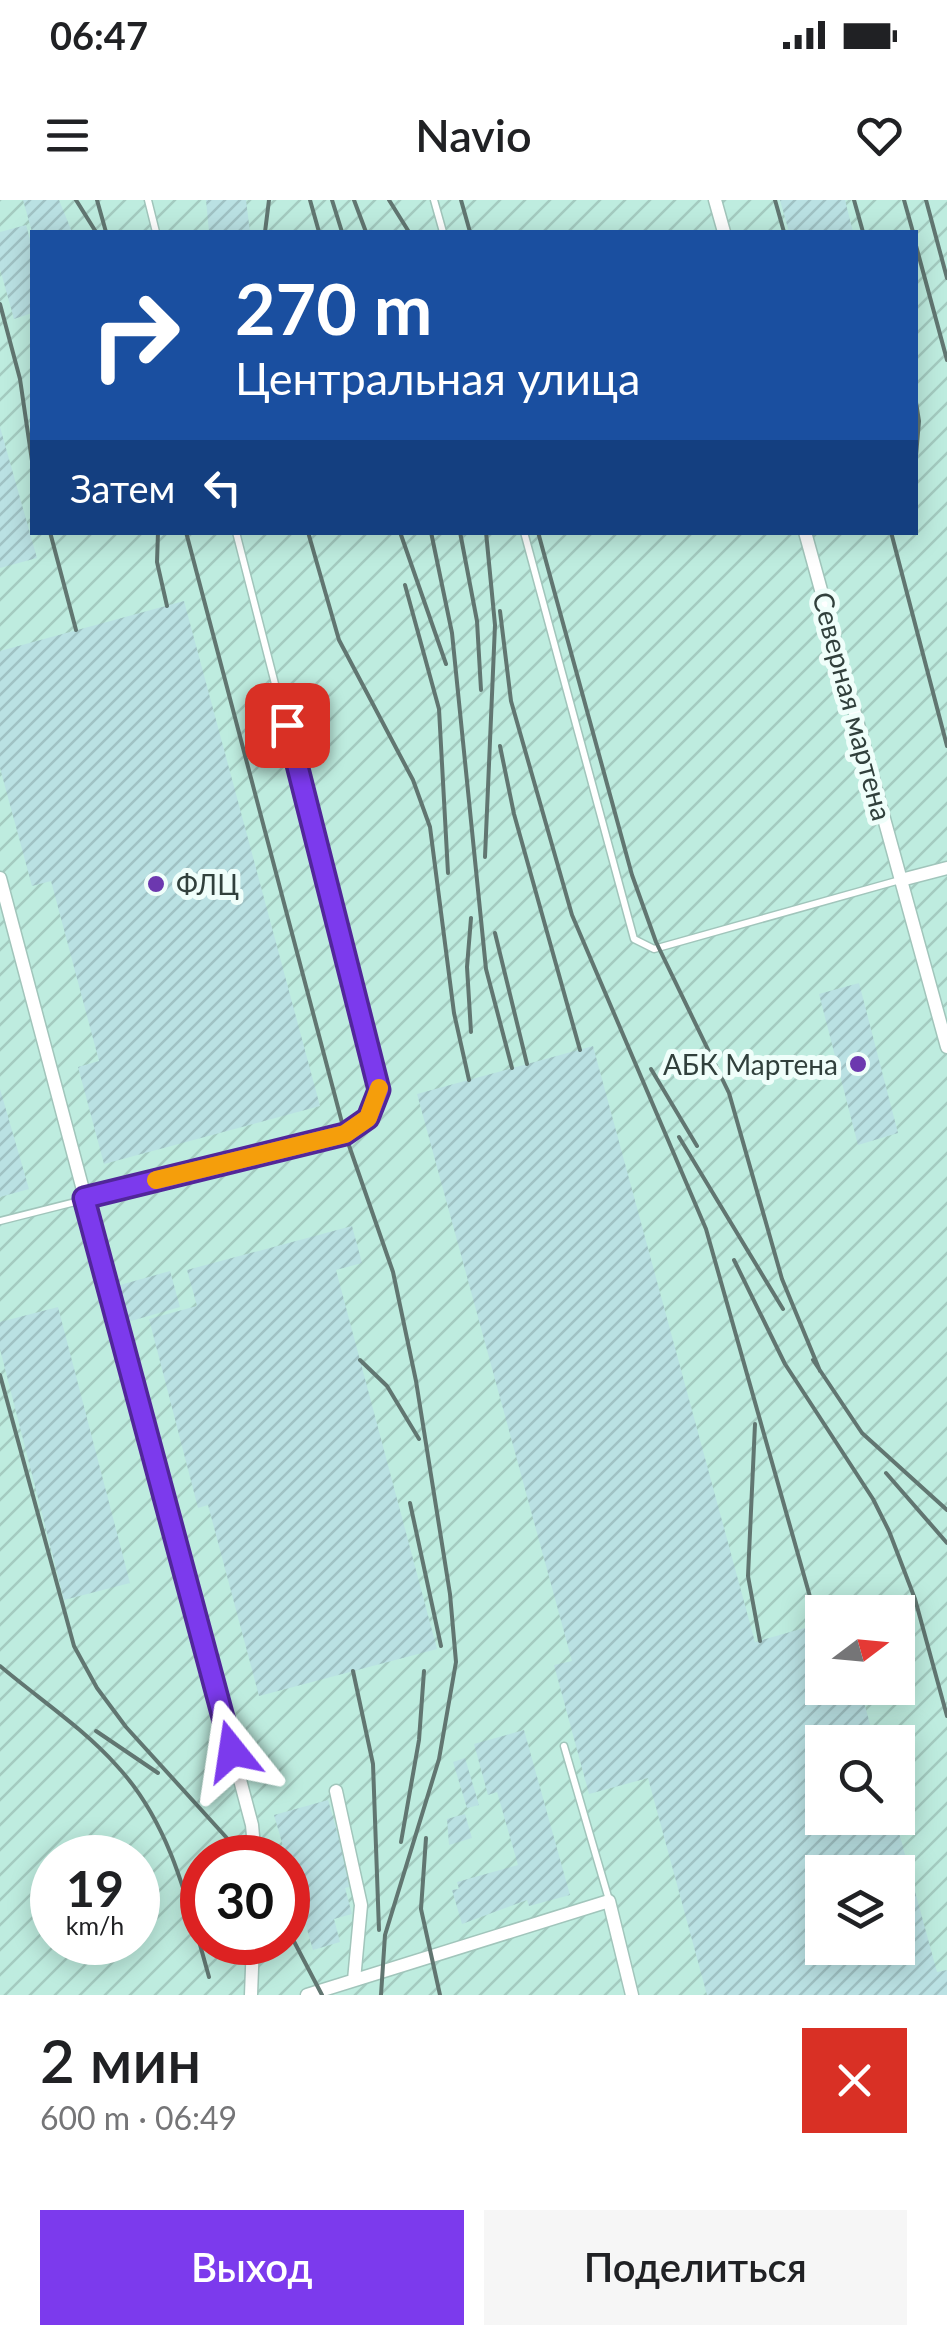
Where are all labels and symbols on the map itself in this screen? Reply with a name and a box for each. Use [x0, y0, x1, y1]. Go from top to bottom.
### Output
street label: Северная мартена [806, 588, 900, 824]
pin [245, 683, 330, 768]
place label: ФЛЦ [176, 867, 239, 901]
marker: ФЛЦ [145, 873, 167, 895]
place label: АБК Мартена [663, 1047, 838, 1081]
marker: АБК Мартена [847, 1053, 869, 1075]
north arrow [805, 1595, 915, 1705]
position arrow [180, 1699, 284, 1803]
speed limit sign: 30 [180, 1835, 310, 1965]

